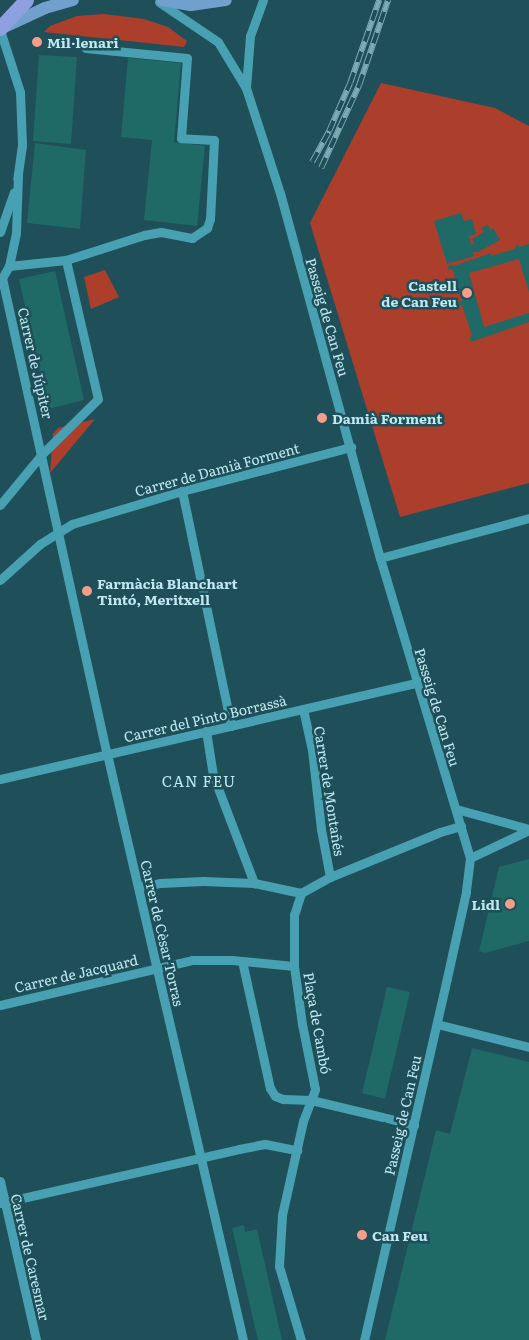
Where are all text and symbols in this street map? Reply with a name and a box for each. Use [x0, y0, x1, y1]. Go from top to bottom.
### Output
place label: Mil·lenari [47, 34, 119, 50]
marker: Mil·lenari [31, 36, 43, 48]
street label: Passeig de Can Feu [303, 256, 353, 378]
place label: Castell de Can Feu [381, 277, 457, 310]
marker: Castell de Can Feu [461, 287, 473, 299]
street label: Carrer de Júpiter [15, 306, 57, 420]
place label: Damià Forment [332, 410, 442, 426]
marker: Damià Forment [316, 412, 328, 424]
street label: Carrer de Damià Forment [133, 439, 301, 499]
place label: Farmàcia Blanchart Tintó, Meritxell [97, 575, 238, 608]
marker: Farmàcia Blanchart Tintó, Meritxell [81, 585, 93, 597]
street label: Passeig de Can Feu [412, 646, 464, 768]
street label: Carrer del Pinto Borrassà [122, 691, 288, 745]
street label: Carrer de Montañés [311, 725, 349, 857]
district label: CAN FEU [161, 772, 237, 790]
street label: Carrer de Cèsar Torras [138, 858, 188, 1008]
place label: Lidl [472, 896, 500, 912]
marker: Lidl [504, 898, 516, 910]
street label: Carrer de Jacquard [13, 951, 139, 995]
street label: Plaça de Cambó [301, 971, 335, 1075]
street label: Passeig de Can Feu [380, 1053, 424, 1177]
street label: Carrer de Caresmar [8, 1192, 54, 1322]
place label: Can Feu [372, 1227, 428, 1243]
marker: Can Feu [356, 1229, 368, 1241]

